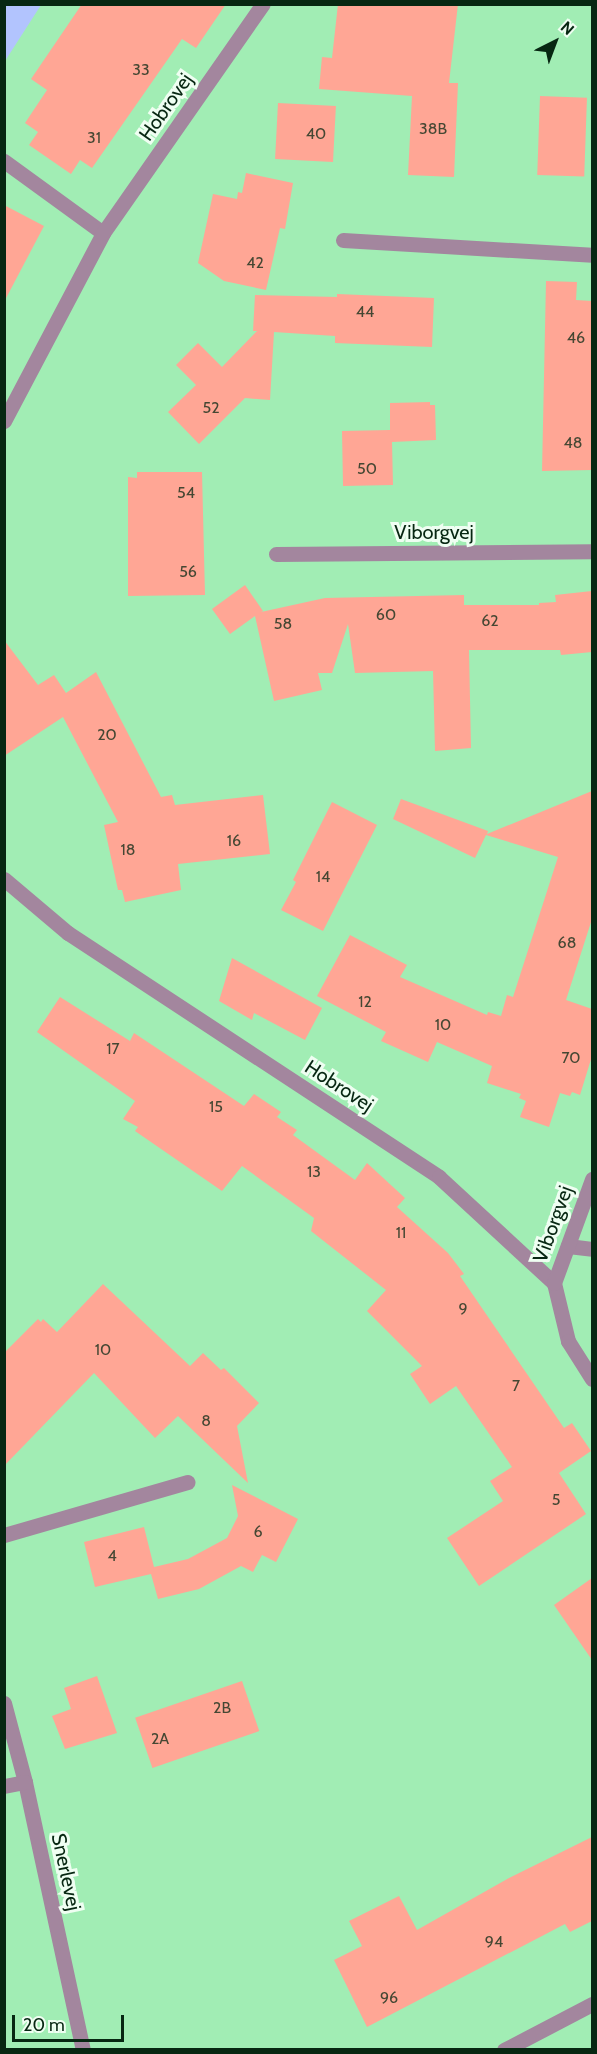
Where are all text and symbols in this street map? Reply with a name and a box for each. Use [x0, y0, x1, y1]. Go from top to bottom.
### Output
north arrow [525, 12, 585, 72]
text: N [557, 17, 578, 39]
house number: 33 [132, 60, 150, 80]
street label: Hobrovej [134, 69, 198, 145]
house number: 38B [419, 119, 447, 139]
house number: 40 [306, 124, 326, 144]
house number: 31 [87, 128, 101, 148]
house number: 42 [246, 253, 264, 273]
house number: 44 [356, 302, 374, 322]
house number: 46 [567, 328, 585, 348]
house number: 52 [202, 398, 220, 418]
house number: 48 [564, 433, 582, 453]
house number: 50 [357, 459, 377, 479]
house number: 54 [177, 483, 195, 503]
street label: Viborgvej [394, 520, 474, 544]
house number: 56 [179, 562, 197, 582]
house number: 60 [376, 605, 396, 625]
house number: 62 [481, 611, 499, 631]
house number: 58 [274, 614, 292, 634]
house number: 20 [97, 725, 117, 745]
house number: 16 [227, 831, 241, 851]
house number: 18 [121, 840, 135, 860]
house number: 14 [316, 867, 330, 887]
house number: 68 [558, 933, 576, 953]
house number: 12 [358, 992, 372, 1012]
house number: 10 [435, 1015, 451, 1035]
house number: 17 [106, 1039, 120, 1059]
house number: 70 [561, 1048, 581, 1068]
street label: Hobrovej [300, 1055, 378, 1117]
house number: 15 [209, 1097, 223, 1117]
house number: 13 [307, 1162, 321, 1182]
street label: Viborgvej [528, 1182, 578, 1266]
house number: 11 [396, 1223, 406, 1243]
house number: 9 [458, 1299, 468, 1319]
house number: 10 [95, 1340, 111, 1360]
house number: 7 [512, 1376, 520, 1396]
house number: 8 [201, 1411, 211, 1431]
house number: 5 [552, 1490, 560, 1510]
house number: 6 [253, 1522, 263, 1542]
house number: 4 [107, 1546, 117, 1566]
house number: 2B [213, 1698, 231, 1718]
house number: 2A [151, 1729, 169, 1749]
street label: Snerlevej [46, 1831, 86, 1913]
house number: 94 [485, 1932, 503, 1952]
house number: 96 [380, 1988, 398, 2008]
scale bar [15, 2003, 128, 2041]
text: 20 m [23, 2014, 65, 2036]

